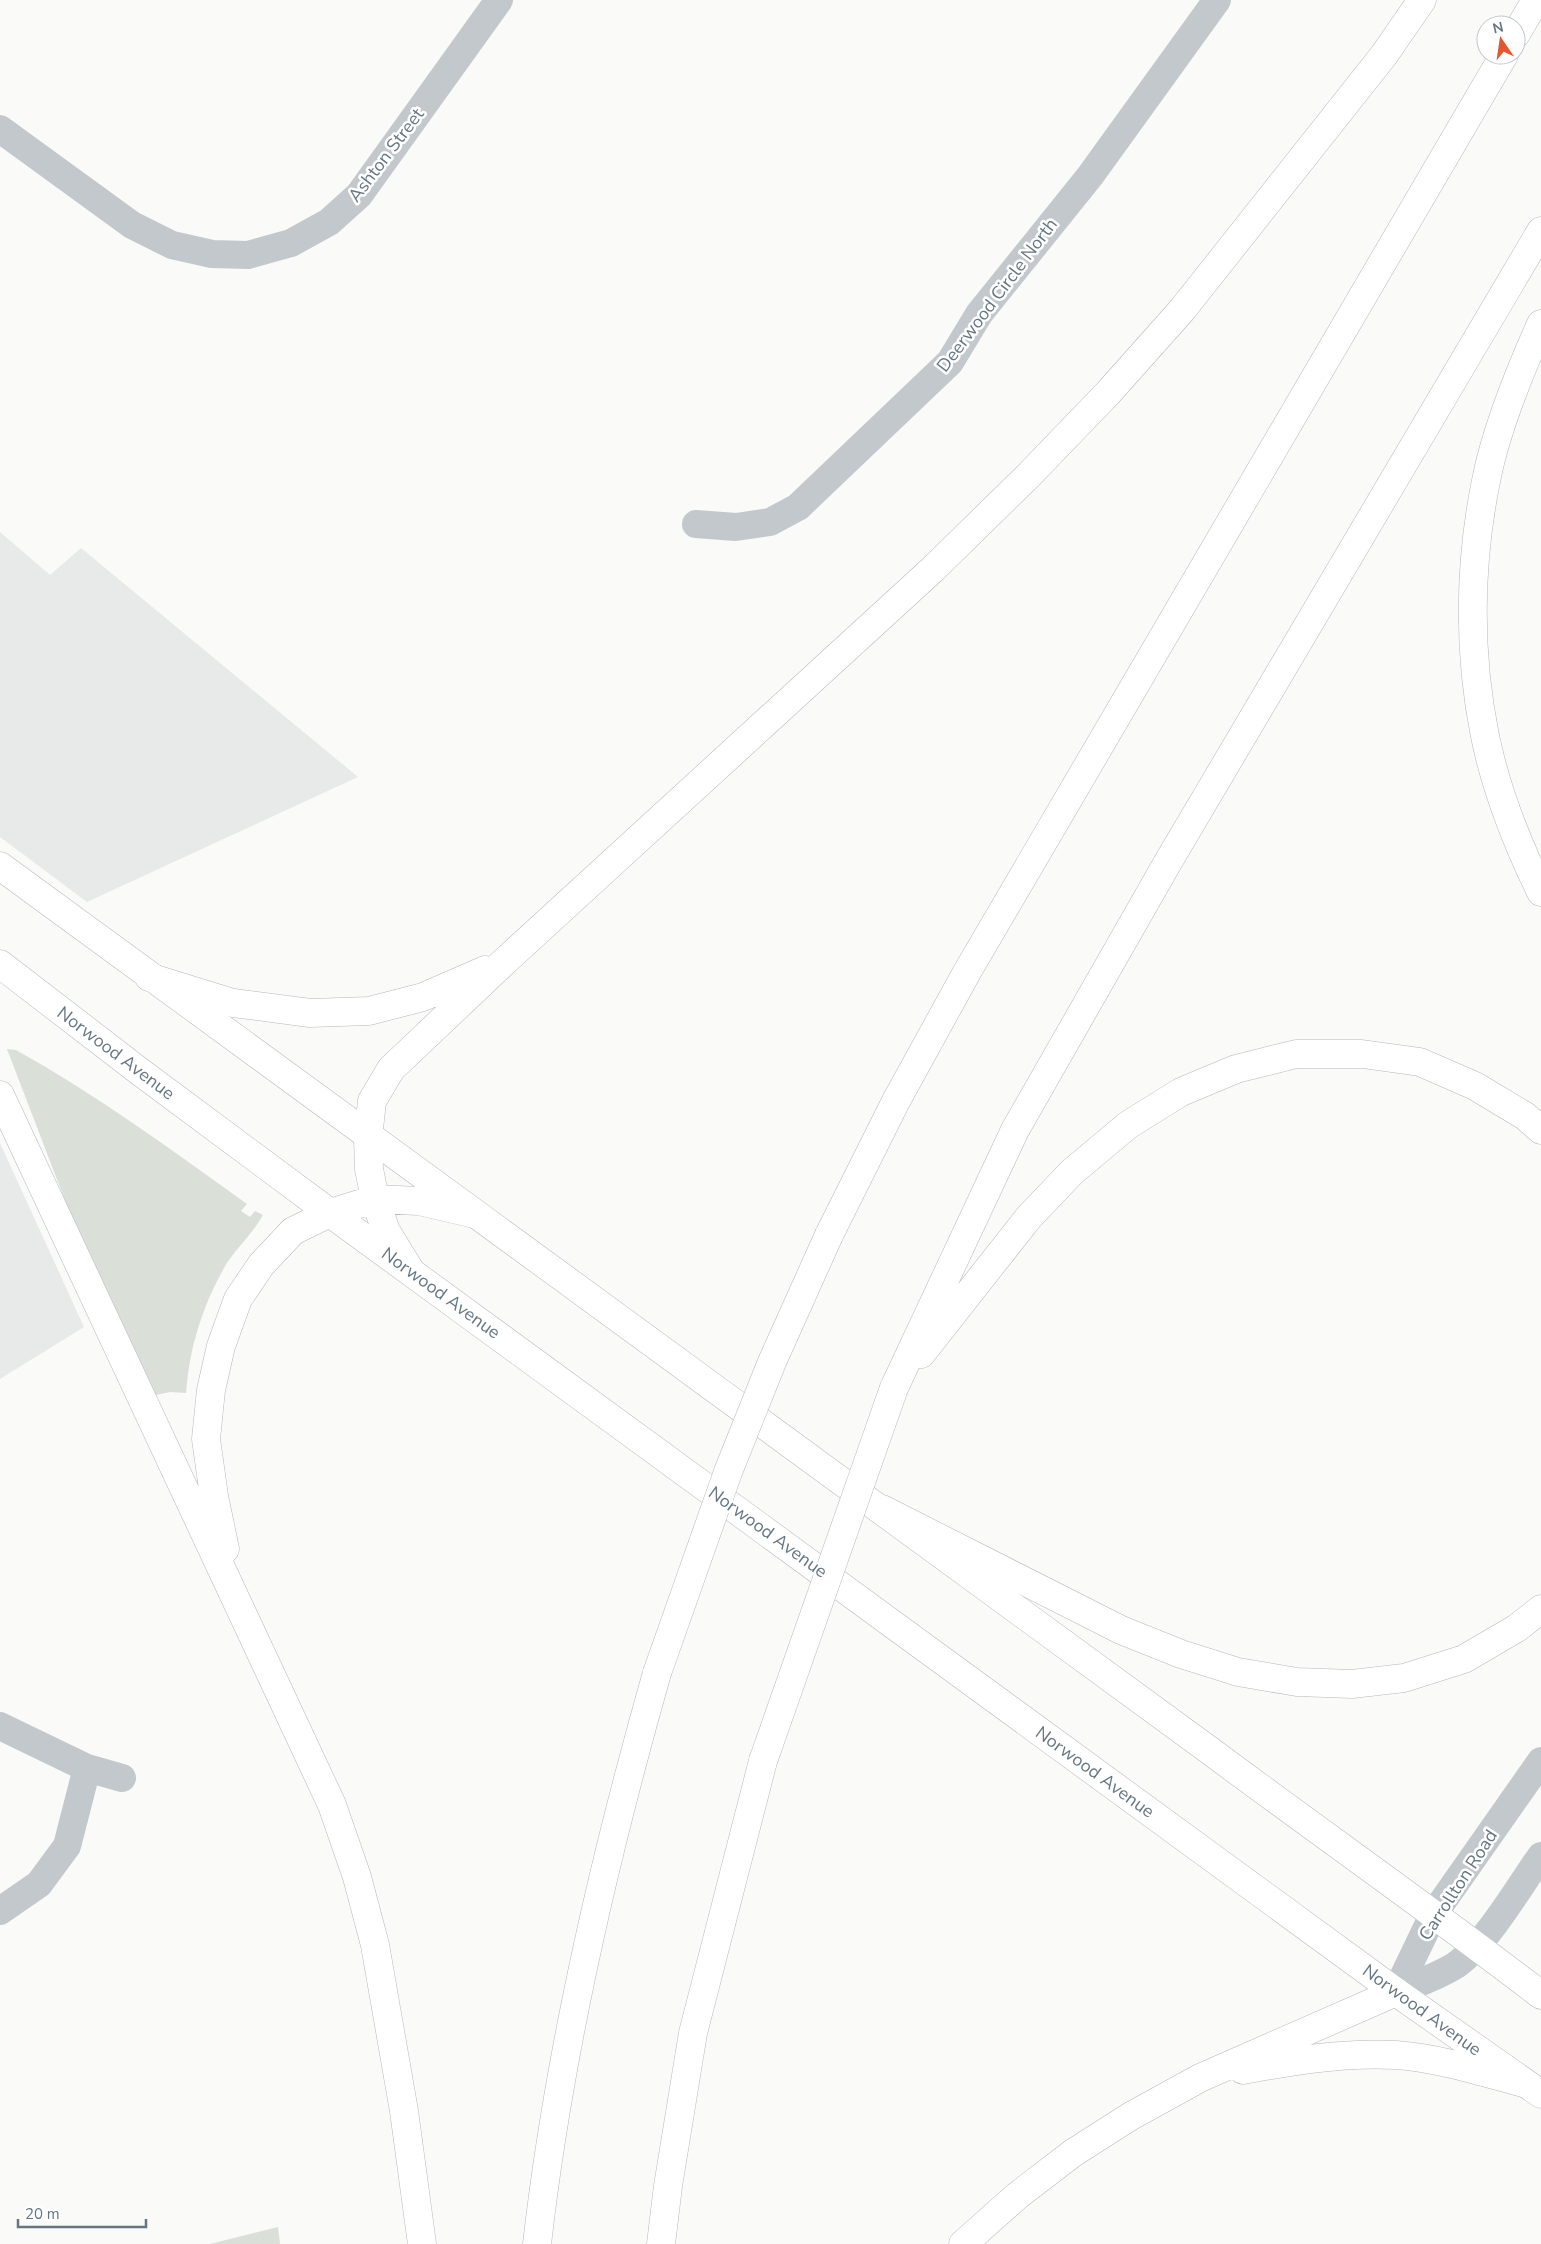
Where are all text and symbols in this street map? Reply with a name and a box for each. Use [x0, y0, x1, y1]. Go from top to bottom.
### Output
north arrow [1476, 15, 1526, 65]
text: N [1491, 17, 1505, 38]
street label: Ashton Street [343, 102, 430, 207]
street label: Deerwood Circle North [931, 213, 1063, 377]
street label: Norwood Avenue [52, 1001, 180, 1105]
street label: Norwood Avenue [377, 1242, 505, 1344]
street label: Norwood Avenue [704, 1481, 832, 1583]
street label: Norwood Avenue [1031, 1721, 1159, 1823]
street label: Carrollton Road [1413, 1825, 1503, 1945]
street label: Norwood Avenue [1358, 1959, 1486, 2061]
scale bar [18, 2196, 145, 2228]
text: 20 m [25, 2204, 60, 2224]

